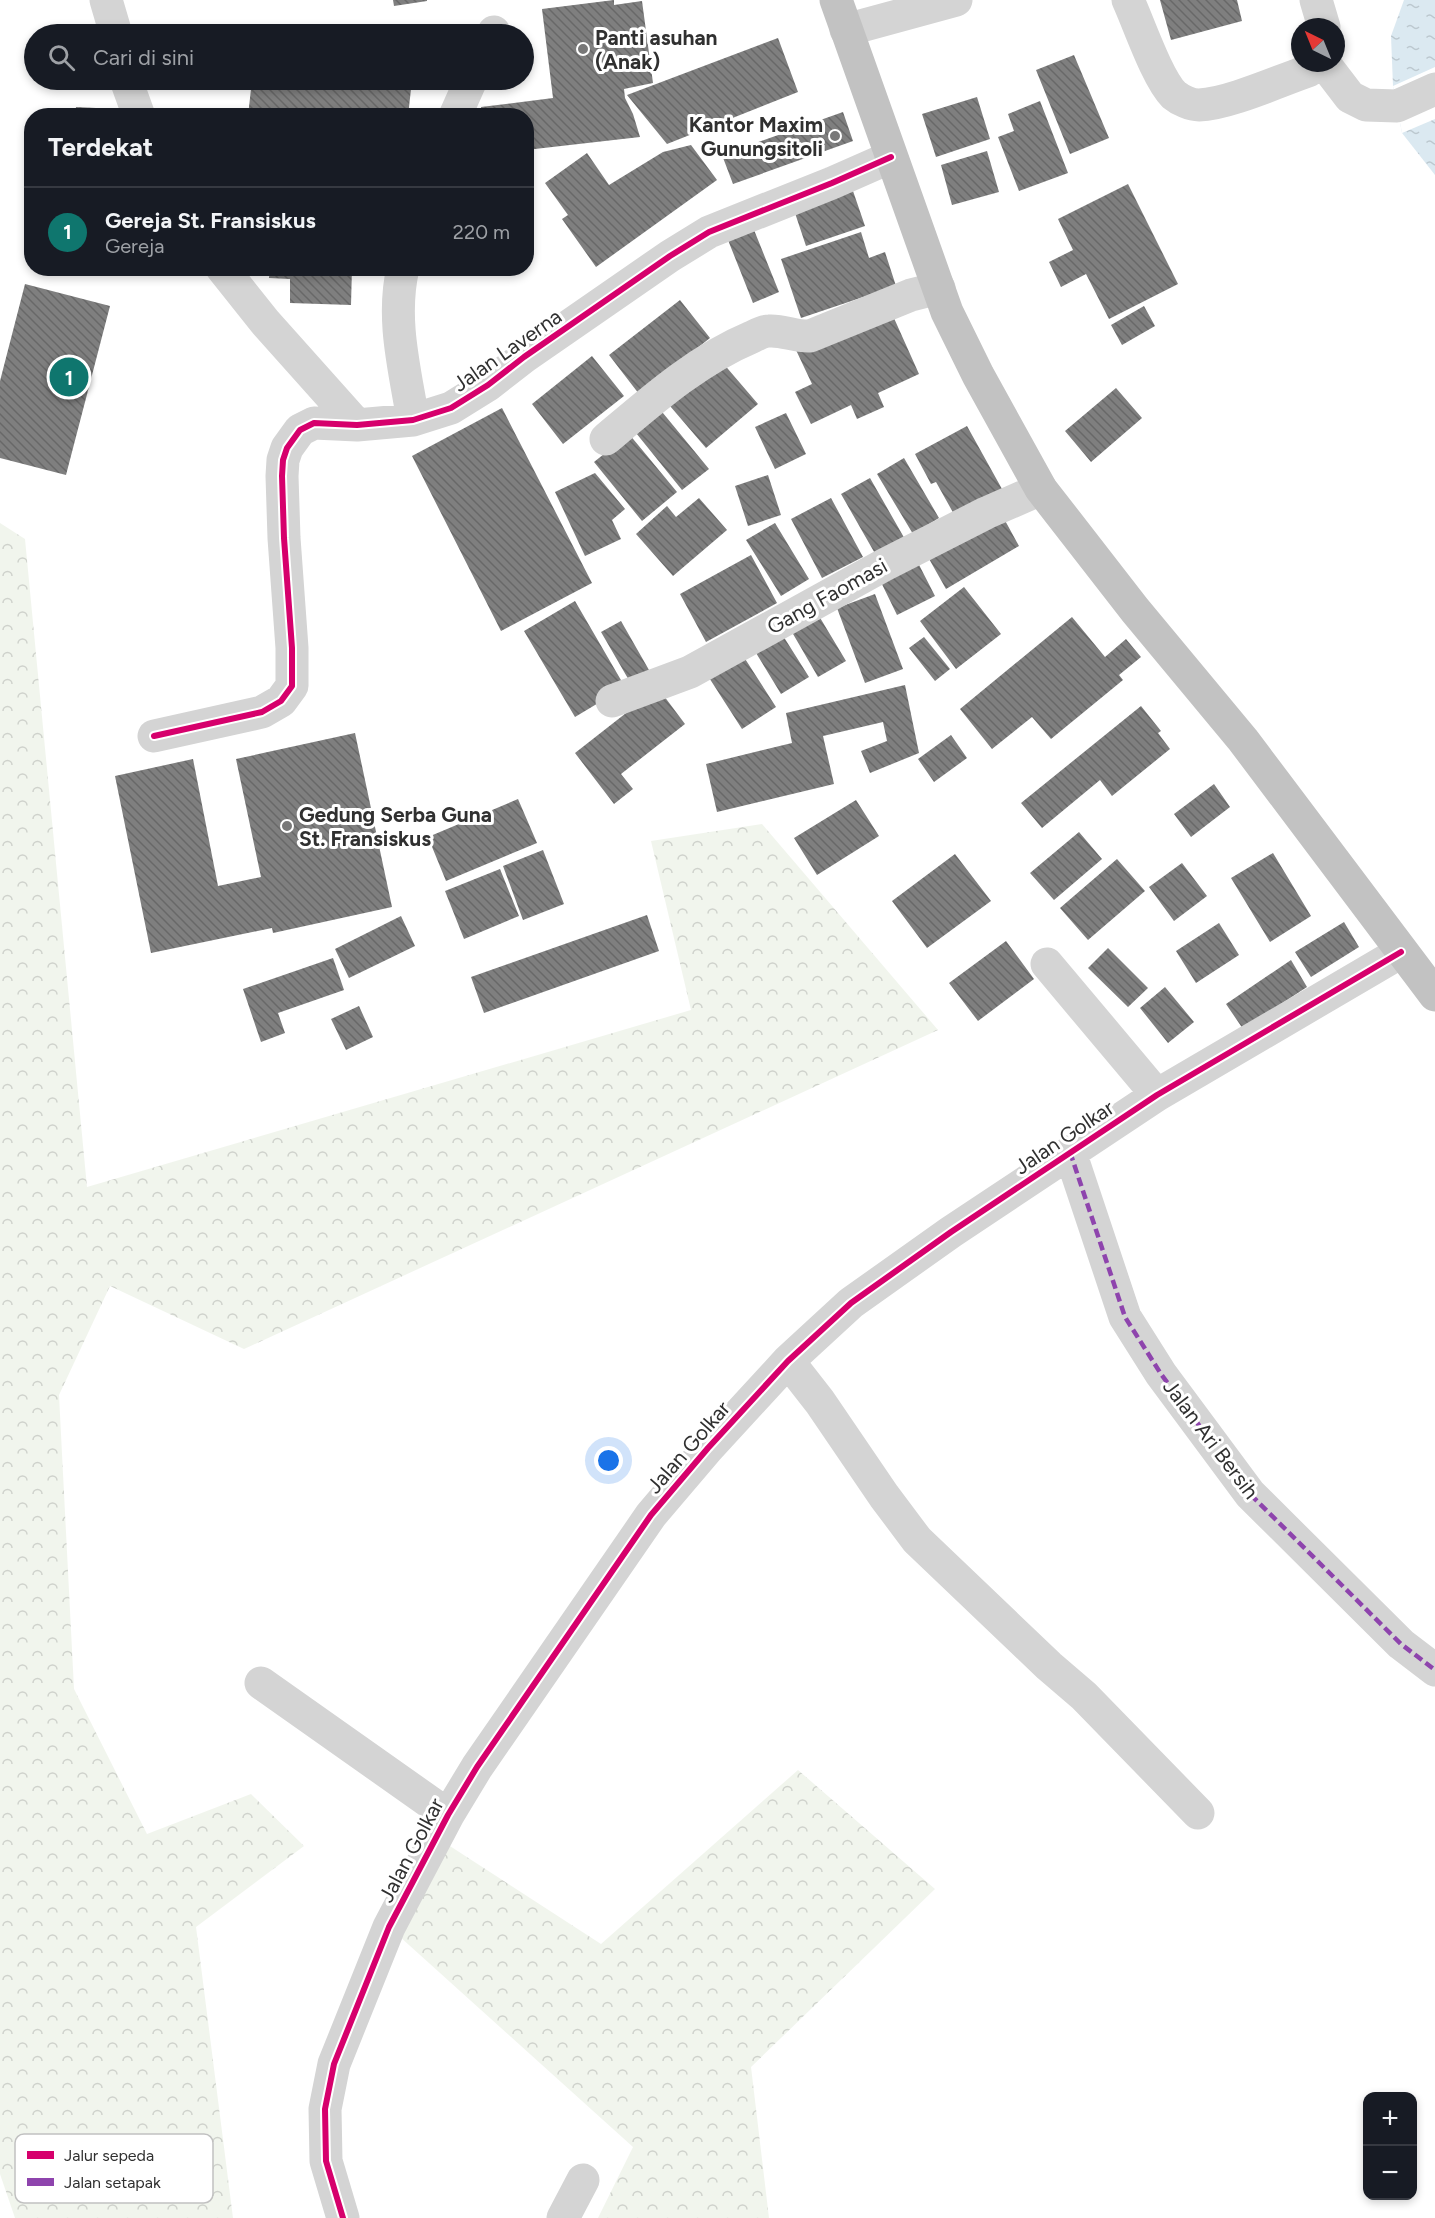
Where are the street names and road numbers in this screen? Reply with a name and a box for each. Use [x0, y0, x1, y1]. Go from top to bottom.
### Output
street label: Jalan Laverna [448, 303, 566, 397]
street label: Gang Faomasi [763, 553, 891, 639]
street label: Jalan Golkar [1010, 1095, 1118, 1179]
street label: Jalan Ari Bersih [1158, 1374, 1264, 1504]
street label: Jalan Golkar [641, 1396, 735, 1498]
street label: Jalan Golkar [373, 1794, 449, 1906]

